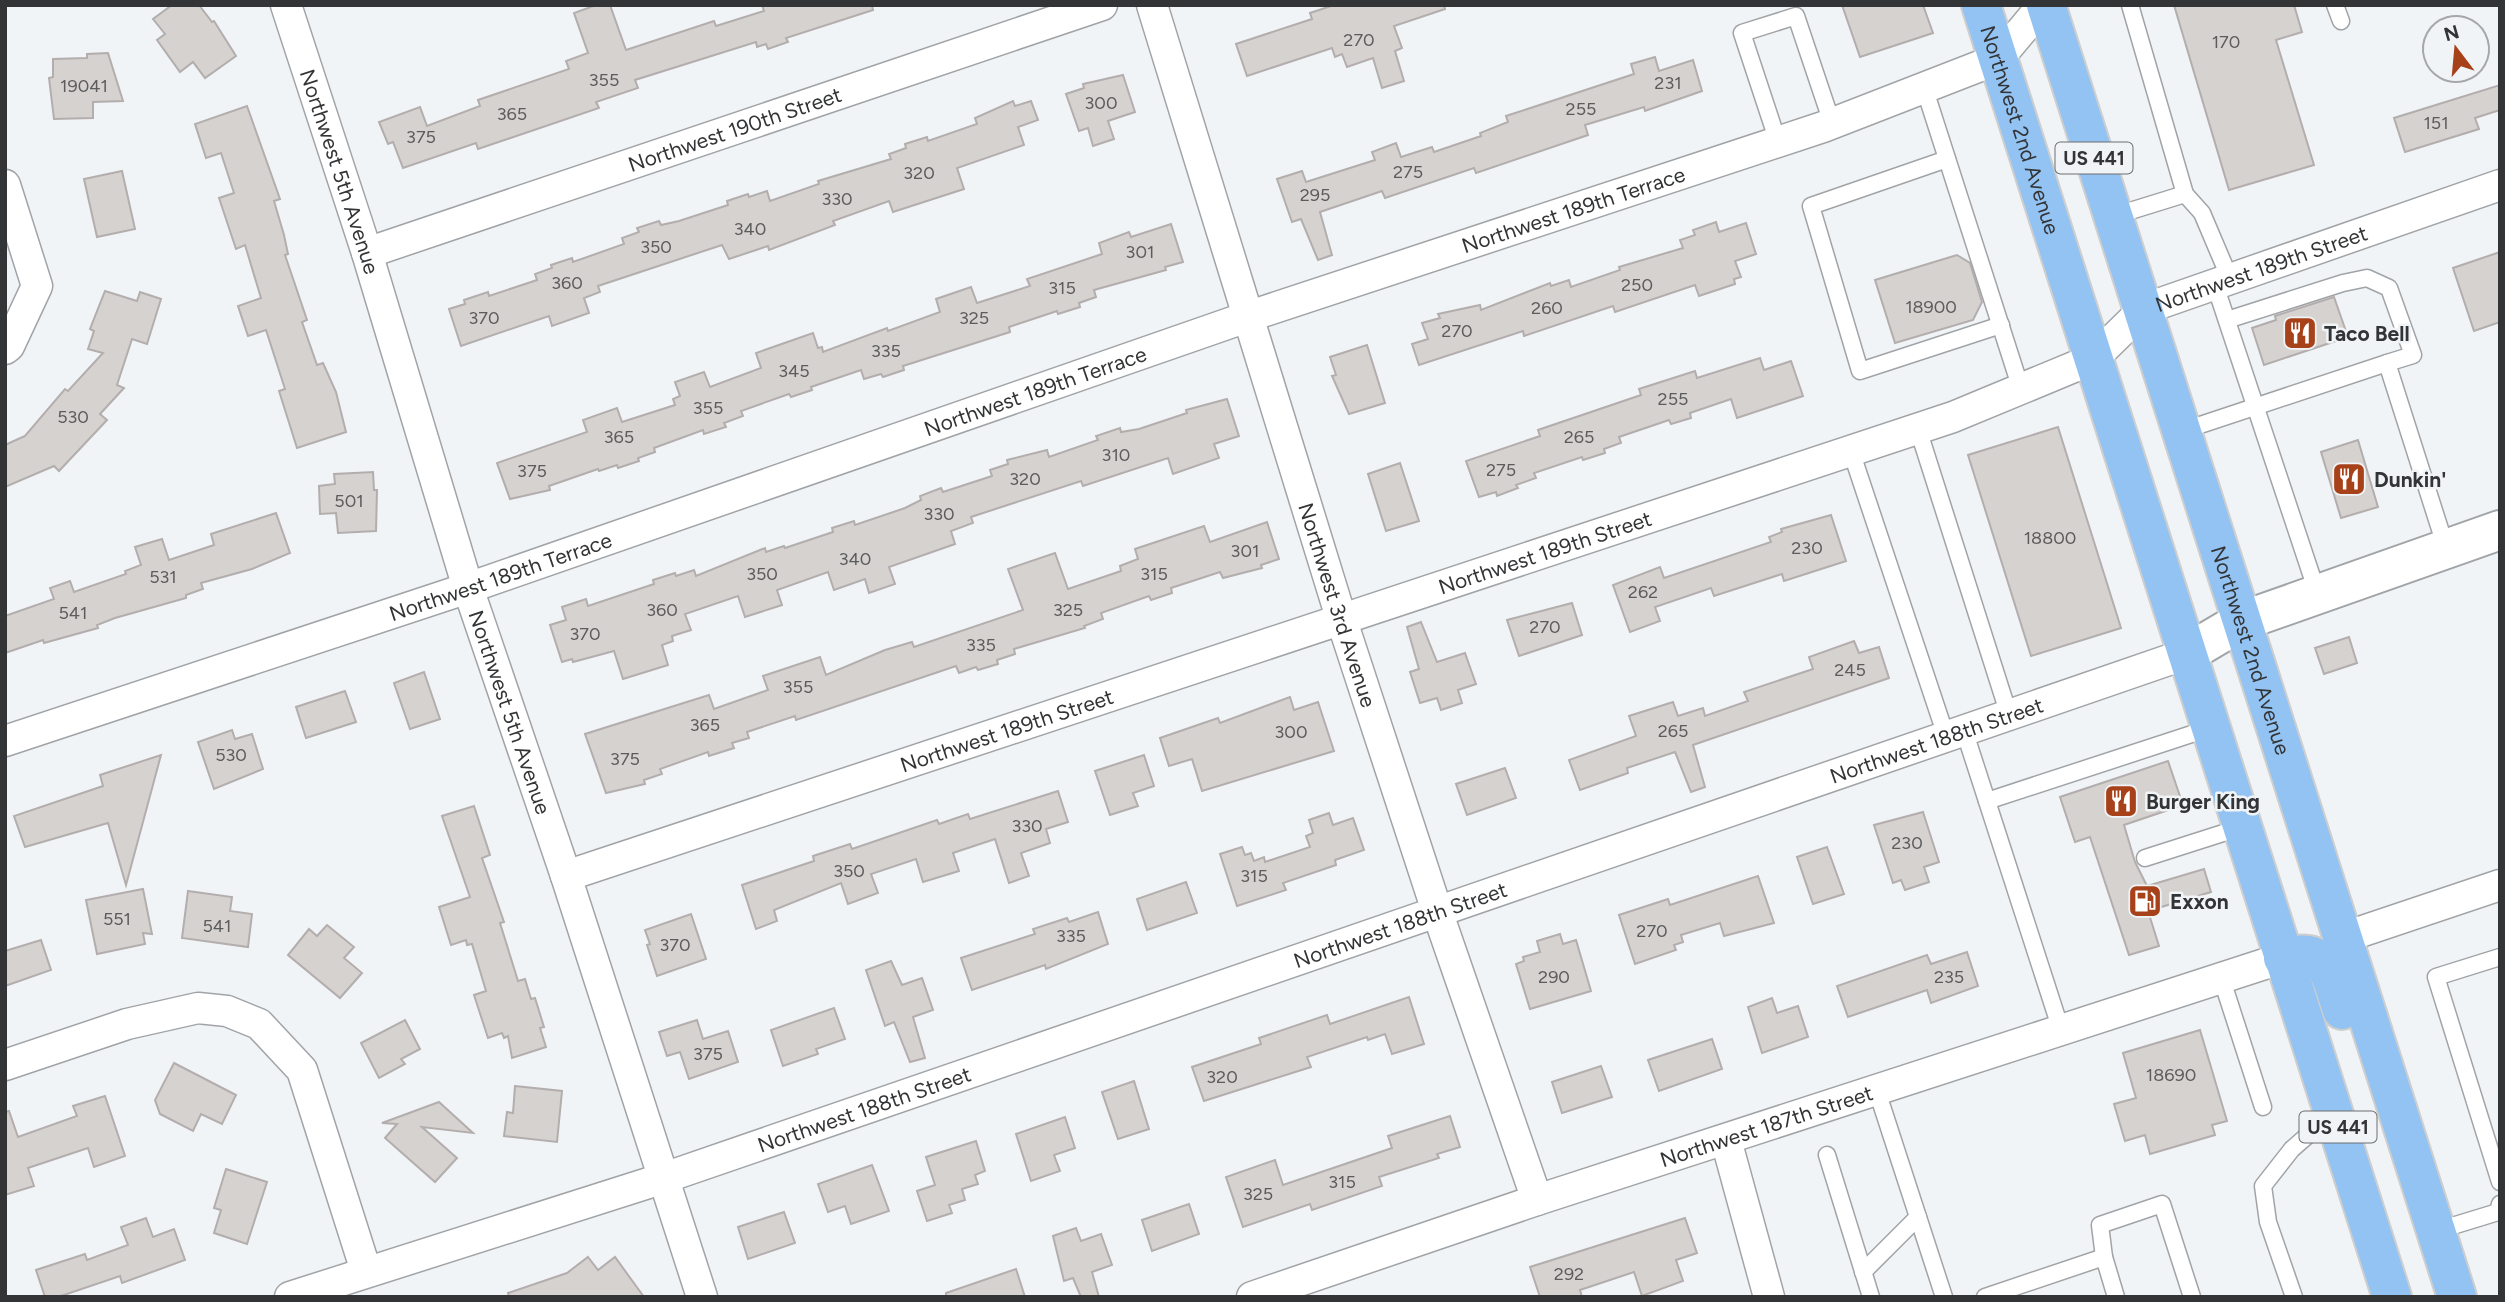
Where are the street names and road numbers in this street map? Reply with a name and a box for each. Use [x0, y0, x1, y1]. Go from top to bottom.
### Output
street label: Northwest 2nd Avenue [1976, 22, 2066, 237]
street label: Northwest 5th Avenue [295, 66, 385, 277]
street label: Northwest 190th Street [625, 81, 845, 177]
road number: US 441 [2056, 142, 2132, 174]
street label: Northwest 189th Terrace [1458, 161, 1688, 258]
street label: Northwest 189th Street [2152, 220, 2371, 317]
street label: Northwest 189th Terrace [921, 341, 1149, 441]
street label: Northwest 3rd Avenue [1294, 500, 1382, 710]
street label: Northwest 189th Street [1435, 505, 1655, 599]
street label: Northwest 189th Terrace [386, 527, 615, 626]
street label: Northwest 2nd Avenue [2206, 543, 2296, 758]
street label: Northwest 5th Avenue [464, 607, 557, 817]
street label: Northwest 189th Street [897, 683, 1116, 777]
street label: Northwest 188th Street [1826, 692, 2046, 788]
street label: Northwest 188th Street [1290, 876, 1510, 973]
street label: Northwest 188th Street [754, 1061, 974, 1157]
street label: Northwest 187th Street [1657, 1079, 1876, 1172]
road number: US 441 [2300, 1112, 2376, 1142]

